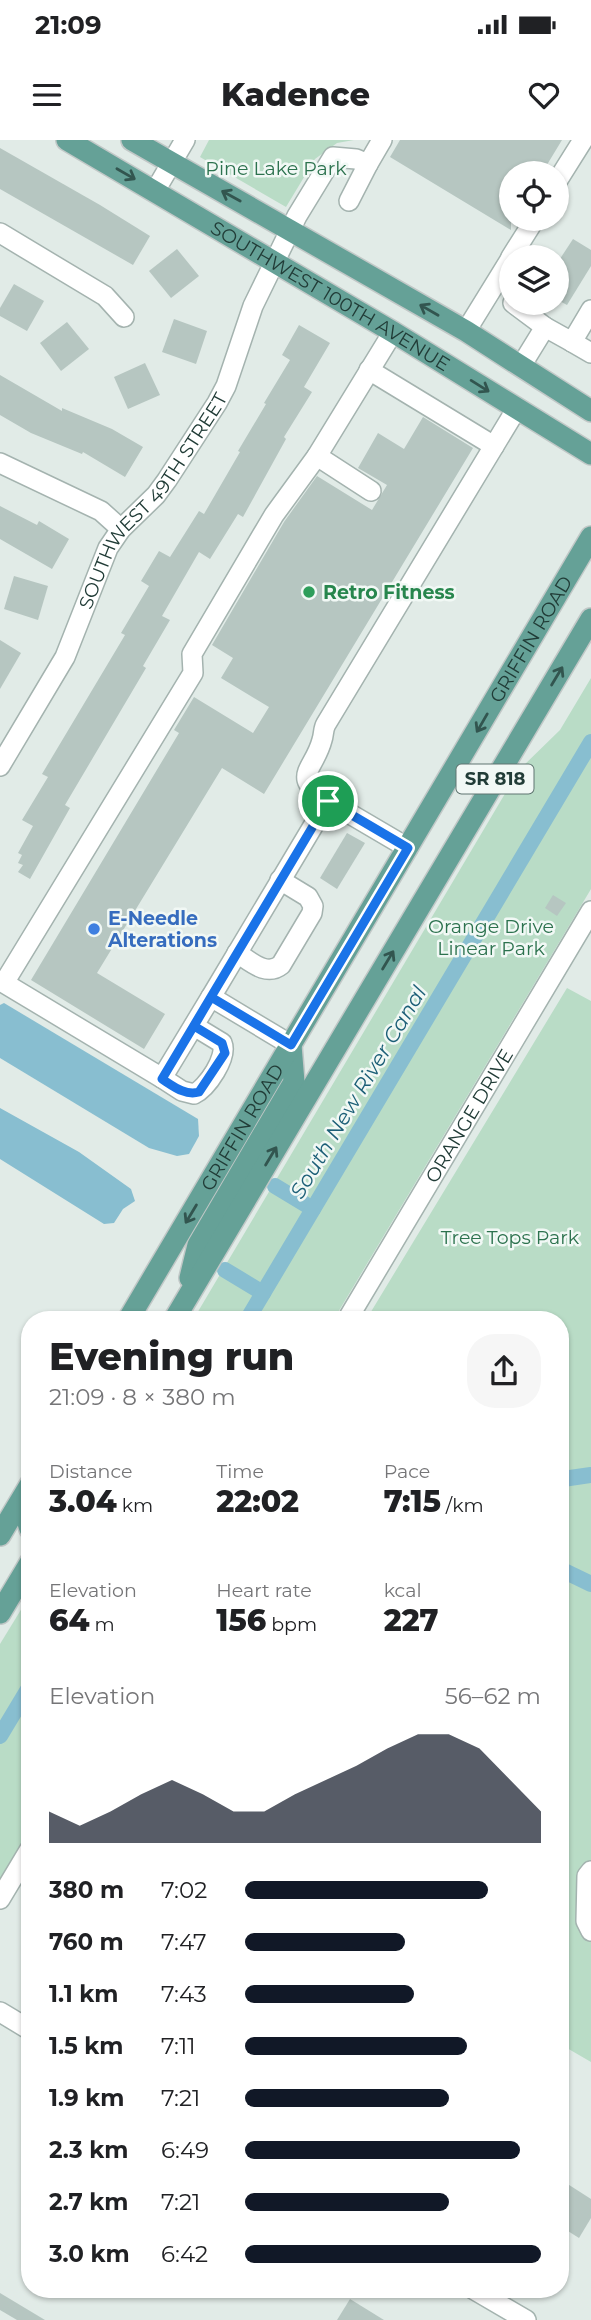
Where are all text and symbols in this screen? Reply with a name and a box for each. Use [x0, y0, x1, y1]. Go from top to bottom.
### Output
text: 21:09 [35, 9, 102, 41]
text: Kadence [221, 75, 370, 114]
icon: menu [28, 76, 66, 114]
icon: heart [525, 76, 563, 114]
park label: Pine Lake Park [205, 157, 347, 180]
map controls [499, 161, 569, 315]
button: locate [499, 161, 569, 231]
one-way arrow [116, 168, 136, 182]
one-way arrow [221, 189, 241, 203]
street label: SOUTHWEST 100TH AVENUE [207, 216, 454, 376]
button: layers [499, 245, 569, 315]
one-way arrow [420, 303, 440, 317]
one-way arrow [469, 379, 489, 393]
street label: SOUTHWEST 49TH STREET [74, 389, 232, 612]
street label: GRIFFIN ROAD [484, 572, 577, 707]
place label: Retro Fitness [323, 581, 455, 604]
marker: Retro Fitness [301, 584, 317, 600]
one-way arrow [550, 667, 564, 687]
one-way arrow [475, 712, 488, 733]
road number: SR 818 [456, 764, 534, 794]
pin [298, 771, 358, 831]
icon: arrive [309, 782, 347, 820]
place label: E-Needle Alterations [107, 907, 217, 952]
park label: Orange Drive Linear Park [428, 915, 554, 960]
marker: E-Needle Alterations [86, 921, 102, 937]
one-way arrow [381, 951, 395, 971]
water label: South New River Canal [285, 981, 432, 1203]
street label: ORANGE DRIVE [420, 1045, 518, 1187]
street label: GRIFFIN ROAD [196, 1060, 288, 1195]
one-way arrow [264, 1146, 278, 1166]
one-way arrow [184, 1203, 198, 1223]
park label: Tree Tops Park [441, 1226, 580, 1249]
text: Evening run [49, 1333, 294, 1380]
button: share [467, 1334, 541, 1408]
text: 21:09 · 8 × 380 m [49, 1383, 236, 1411]
text: Distance [49, 1460, 132, 1483]
text: Time [216, 1460, 264, 1483]
text: Pace [384, 1460, 430, 1483]
text: 3.04 [49, 1483, 117, 1520]
text: 22:02 [216, 1483, 299, 1520]
text: 7:15 [384, 1483, 441, 1520]
text: km [117, 1494, 153, 1517]
text: /km [441, 1494, 484, 1517]
text: Elevation [49, 1579, 137, 1602]
text: Heart rate [216, 1579, 312, 1602]
text: kcal [384, 1579, 422, 1602]
text: 64 [49, 1602, 89, 1639]
text: 156 [216, 1602, 266, 1639]
text: 227 [384, 1602, 439, 1639]
text: m [89, 1613, 115, 1636]
text: bpm [266, 1613, 317, 1636]
text: Elevation [49, 1682, 155, 1710]
text: 56–62 m [445, 1682, 541, 1710]
text: 380 m [49, 1876, 124, 1904]
text: 7:02 [161, 1876, 207, 1904]
text: 760 m [49, 1928, 124, 1956]
text: 7:47 [161, 1928, 207, 1956]
text: 1.1 km [49, 1980, 118, 2008]
text: 7:43 [161, 1980, 207, 2008]
text: 1.5 km [49, 2032, 123, 2060]
text: 7:11 [161, 2032, 196, 2060]
text: 1.9 km [49, 2084, 124, 2112]
text: 7:21 [161, 2084, 200, 2112]
text: 2.3 km [49, 2136, 128, 2164]
text: 6:49 [161, 2136, 209, 2164]
text: 2.7 km [49, 2188, 128, 2216]
text: 7:21 [161, 2188, 200, 2216]
text: 3.0 km [49, 2240, 130, 2268]
text: 6:42 [161, 2240, 208, 2268]

